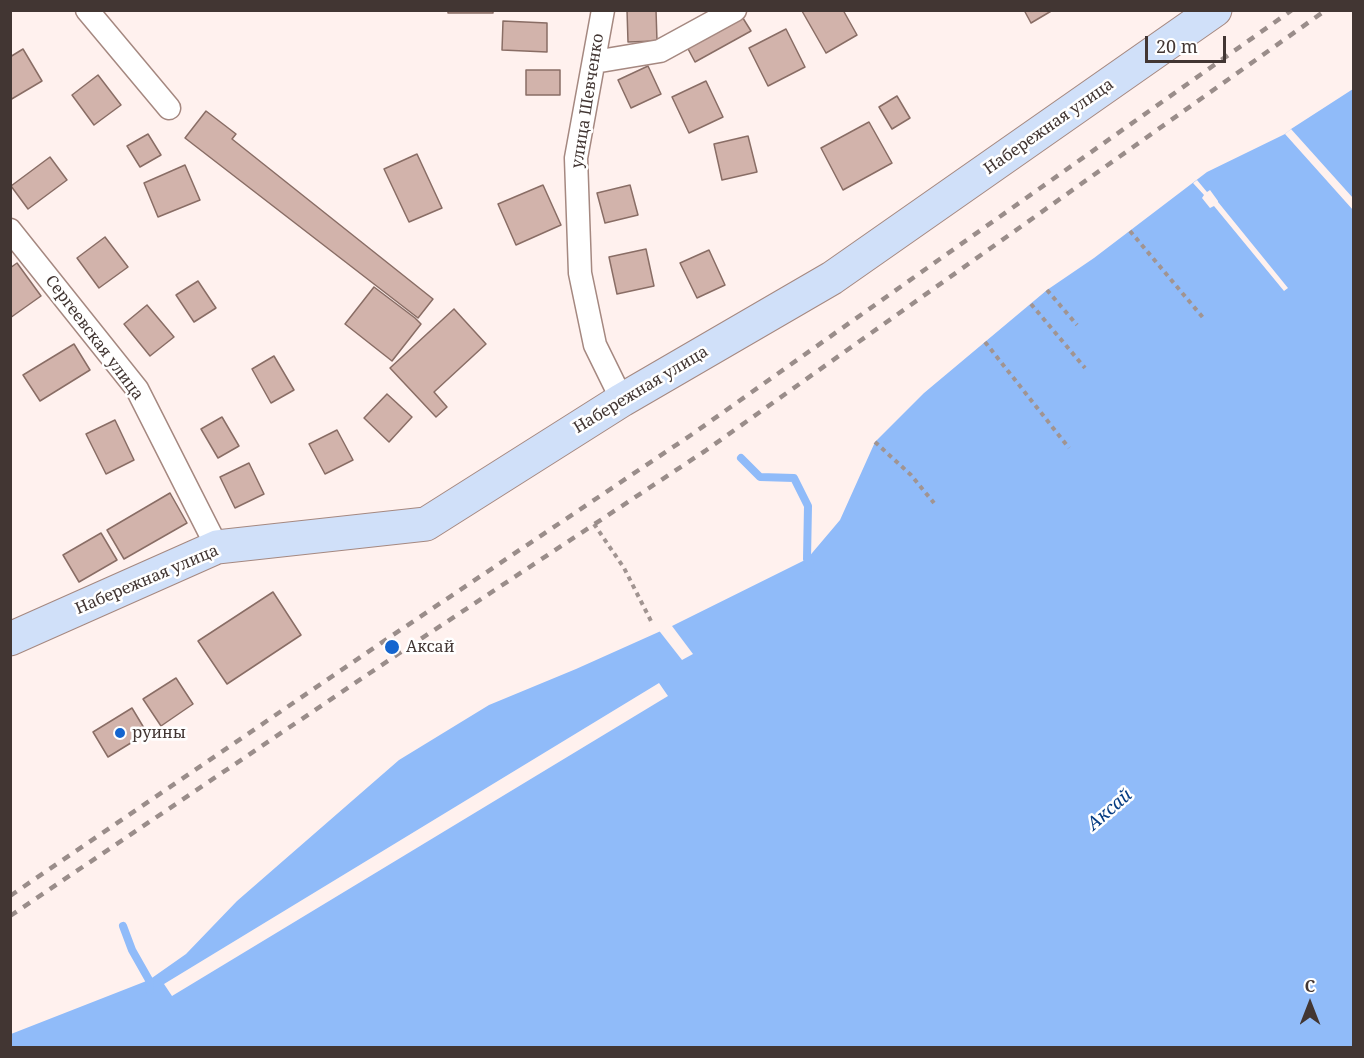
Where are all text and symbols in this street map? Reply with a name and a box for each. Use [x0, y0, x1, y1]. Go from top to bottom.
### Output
scale bar [1148, 24, 1229, 62]
street label: улица Шевченко [568, 32, 608, 170]
text: 20 m [1156, 34, 1198, 58]
street label: Набережная улица [980, 75, 1118, 179]
street label: Сергеевская улица [41, 272, 147, 404]
street label: Набережная улица [570, 342, 712, 438]
street label: Набережная улица [72, 541, 222, 619]
place label: Аксай [406, 637, 455, 657]
marker: Аксай [383, 638, 401, 656]
place label: руины [132, 723, 186, 743]
marker: руины [113, 726, 127, 740]
water label: Аксай [1083, 785, 1137, 835]
north arrow [1280, 974, 1340, 1034]
text: С [1305, 975, 1315, 997]

